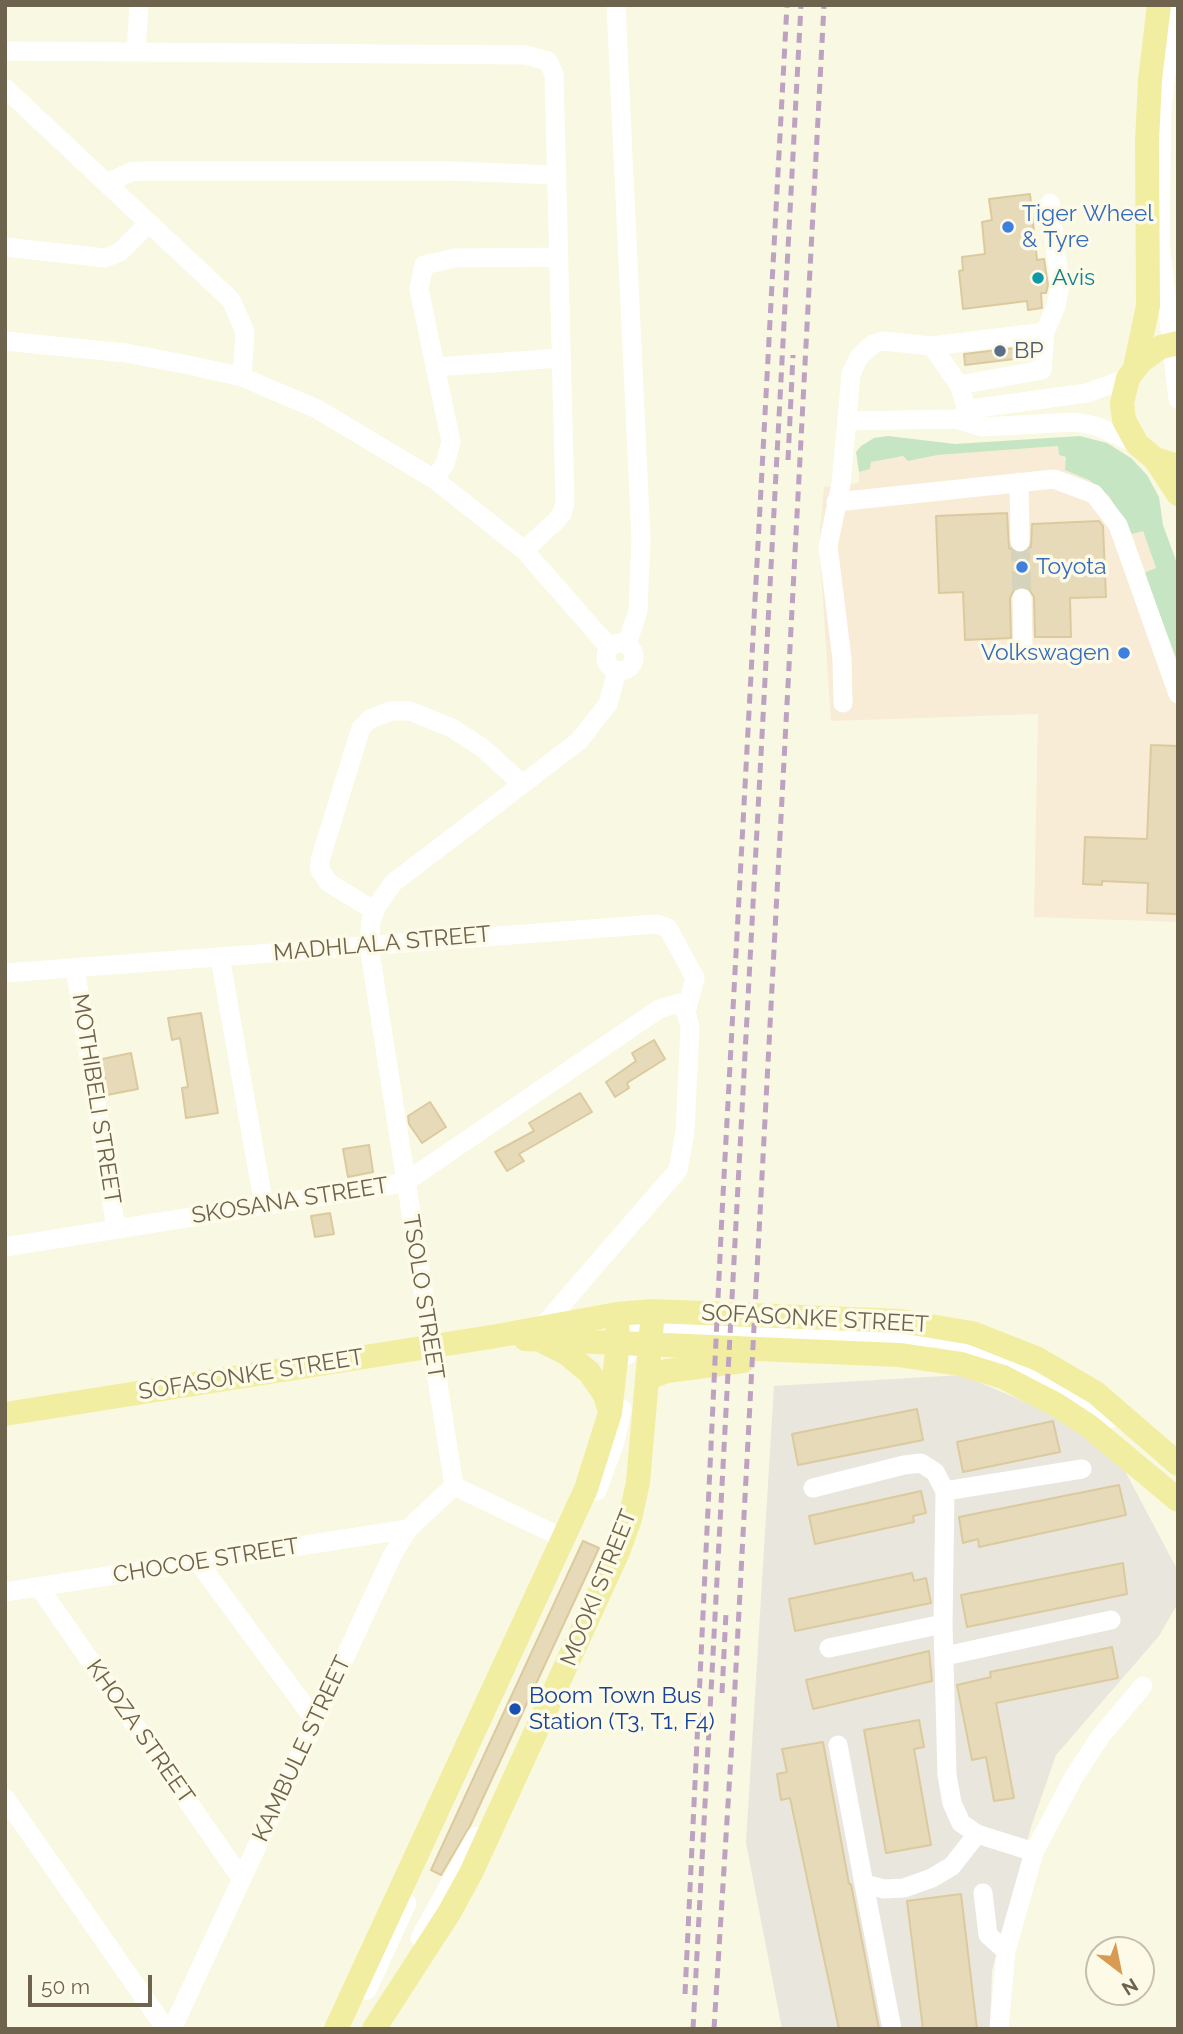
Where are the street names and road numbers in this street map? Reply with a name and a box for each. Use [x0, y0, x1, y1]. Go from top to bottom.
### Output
street label: MADHLALA STREET [272, 921, 492, 967]
street label: MOTHIBELI STREET [66, 992, 126, 1206]
street label: SKOSANA STREET [190, 1172, 390, 1230]
street label: TSOLO STREET [396, 1213, 450, 1381]
street label: SOFASONKE STREET [701, 1299, 929, 1339]
street label: SOFASONKE STREET [137, 1344, 365, 1406]
street label: MOOKI STREET [555, 1506, 643, 1670]
street label: CHOCOE STREET [111, 1533, 301, 1589]
street label: KAMBULE STREET [247, 1652, 357, 1846]
street label: KHOZA STREET [80, 1655, 200, 1809]

